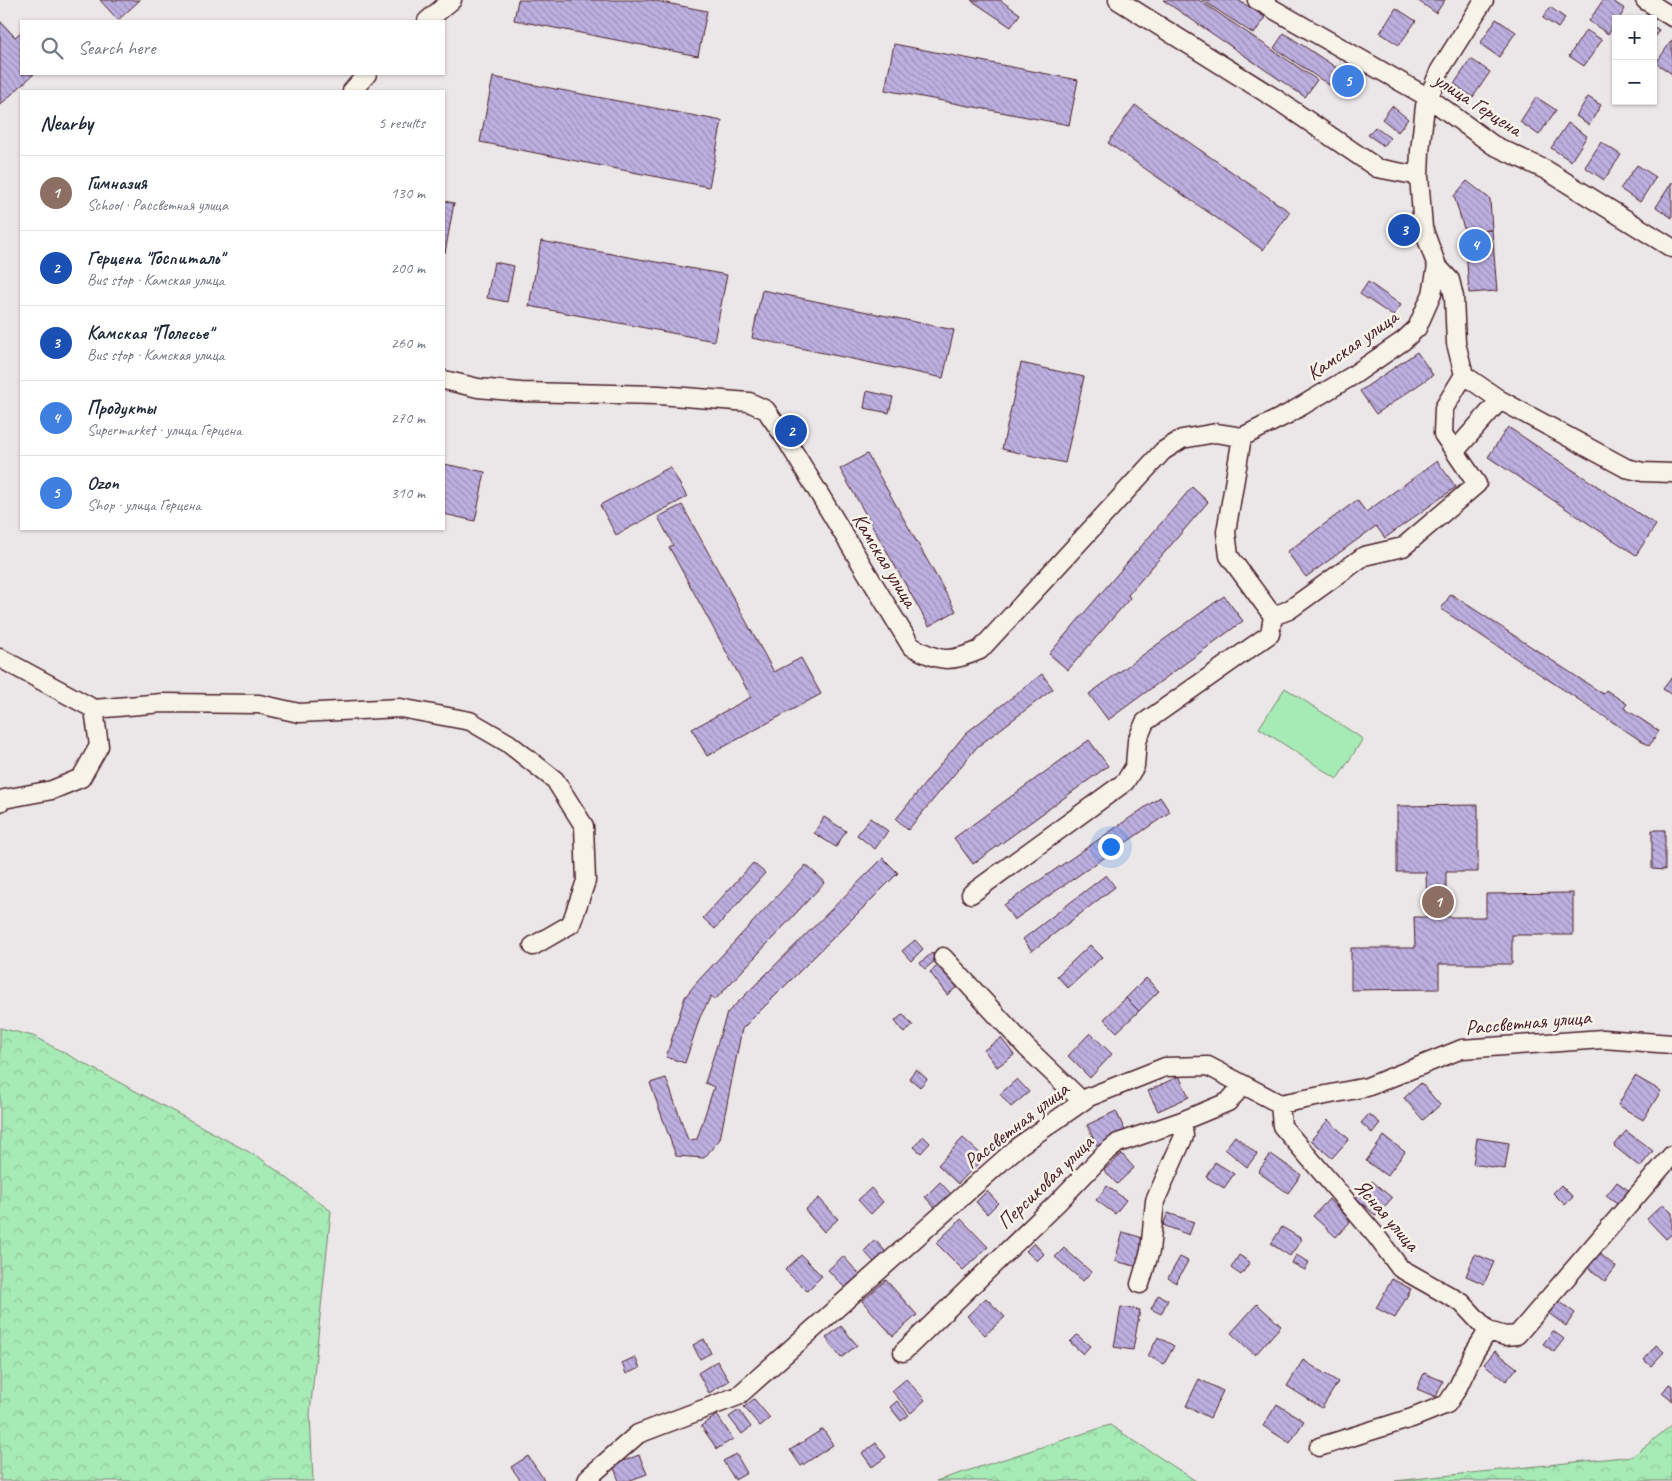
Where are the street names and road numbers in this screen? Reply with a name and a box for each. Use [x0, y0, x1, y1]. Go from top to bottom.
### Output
street label: улица Герцена [1428, 65, 1529, 143]
street label: Камская улица [1301, 303, 1405, 386]
street label: Камская улица [847, 508, 925, 614]
street label: Рассветная улица [1464, 1003, 1594, 1040]
street label: Рассветная улица [958, 1075, 1075, 1174]
street label: Персиковая улица [991, 1128, 1100, 1235]
street label: Ясная улица [1349, 1174, 1426, 1258]

